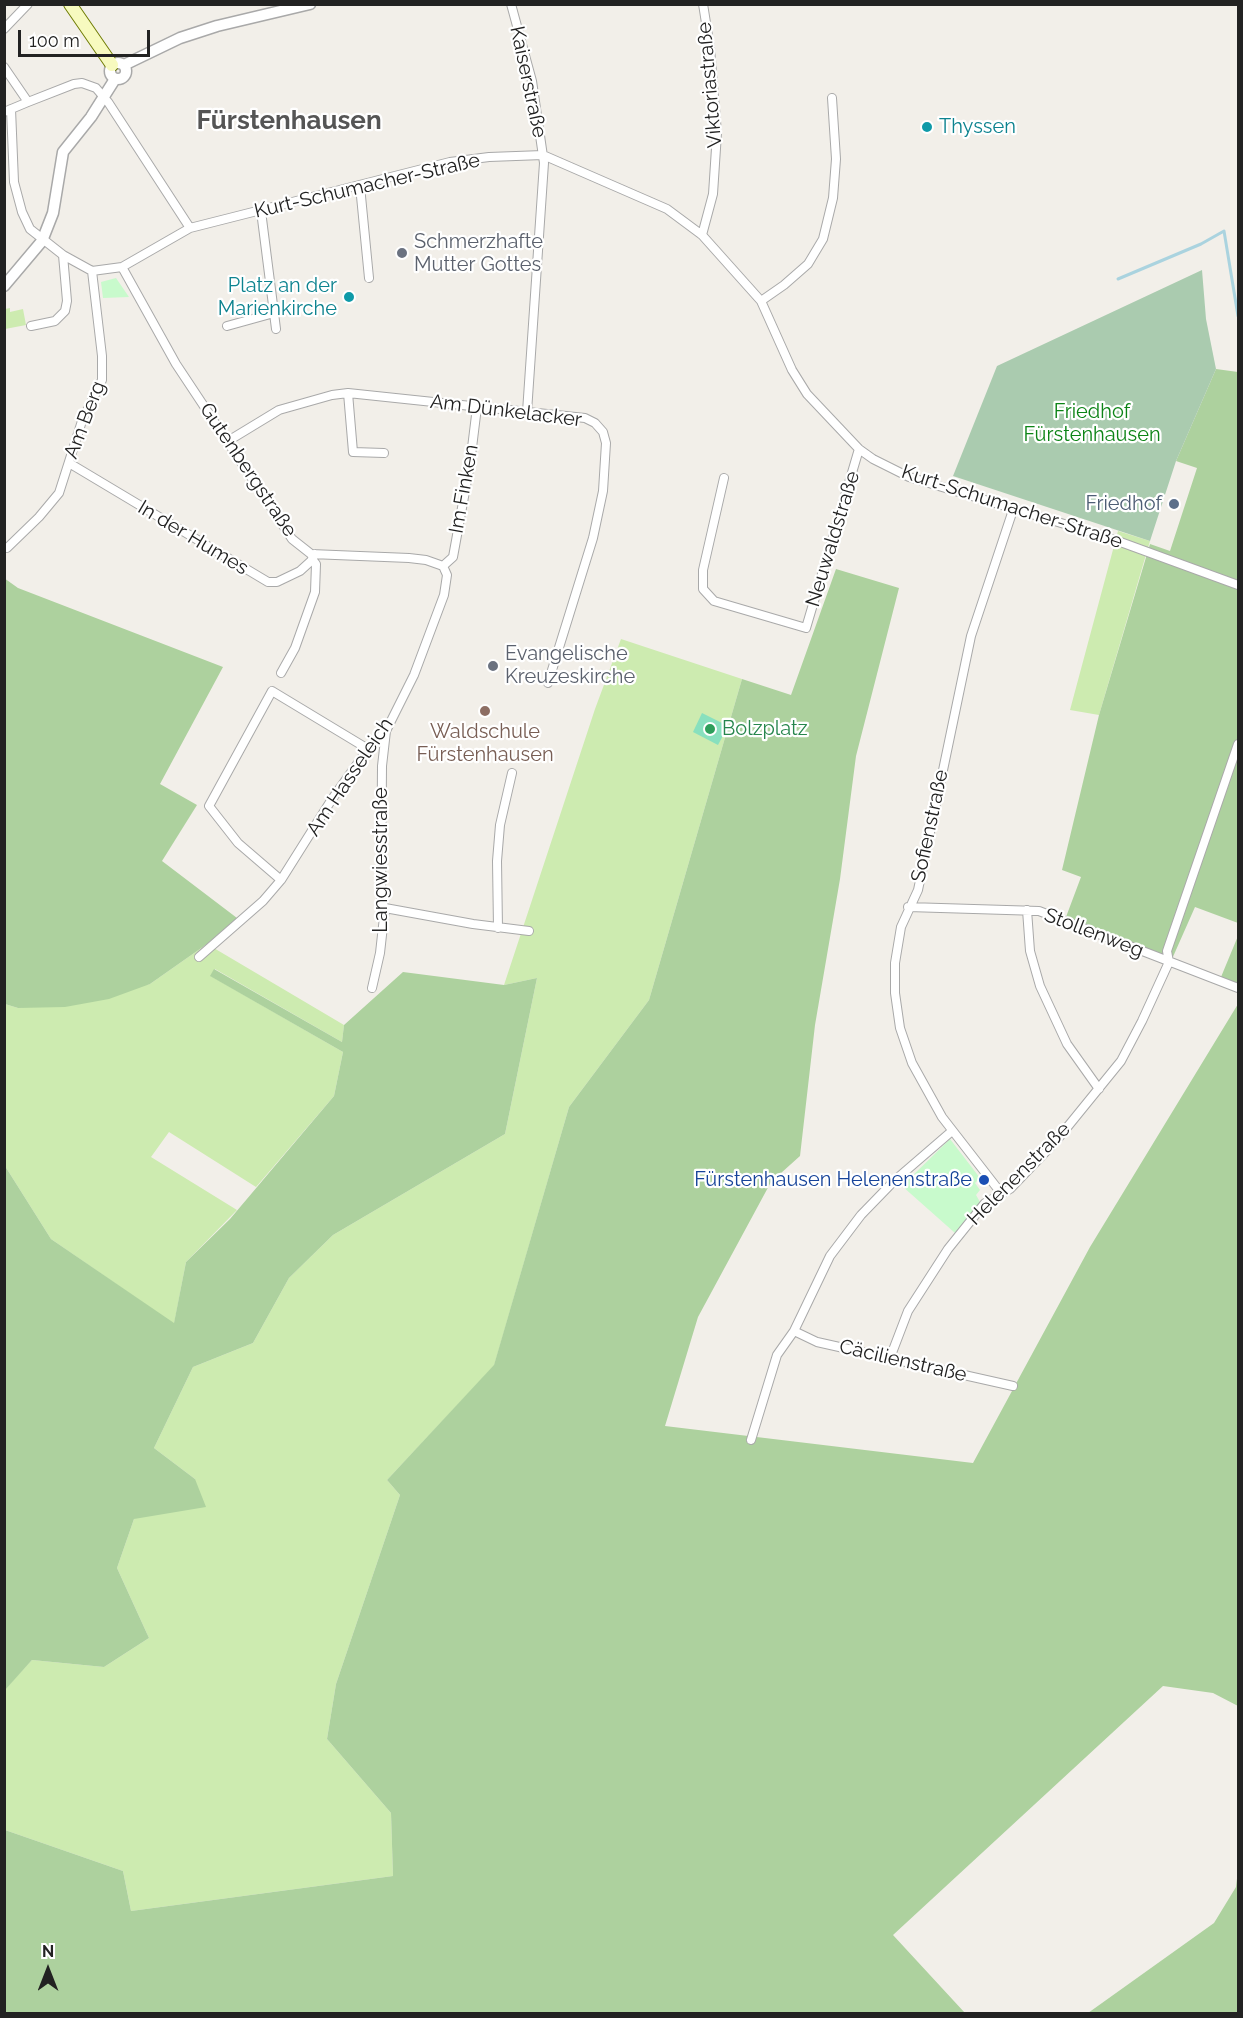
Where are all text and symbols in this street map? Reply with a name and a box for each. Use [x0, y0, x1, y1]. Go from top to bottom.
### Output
scale bar [21, 18, 153, 56]
street label: Viktoriastraße [693, 21, 727, 149]
street label: Kaiserstraße [504, 24, 552, 140]
text: 100 m [29, 30, 80, 51]
district label: Fürstenhausen [196, 105, 382, 137]
place label: Thyssen [939, 115, 1016, 139]
marker: Thyssen [920, 120, 934, 134]
street label: Kurt-Schumacher-Straße [252, 148, 482, 224]
place label: Schmerzhafte Mutter Gottes [414, 230, 543, 277]
marker: Schmerzhafte Mutter Gottes [395, 246, 409, 260]
place label: Platz an der Marienkirche [218, 274, 337, 321]
marker: Platz an der Marienkirche [342, 290, 356, 304]
street label: Am Berg [59, 378, 111, 462]
street label: Am Dünkelacker [429, 390, 583, 432]
street label: Gutenbergstraße [194, 398, 302, 542]
park label: Friedhof Fürstenhausen [1023, 400, 1161, 447]
street label: Im Finken [444, 443, 484, 535]
street label: Kurt-Schumacher-Straße [899, 460, 1125, 554]
street label: Neuwaldstraße [801, 468, 865, 610]
place label: Friedhof [1085, 492, 1162, 516]
street label: In der Humes [133, 496, 253, 580]
marker: Friedhof [1167, 497, 1181, 511]
place label: Evangelische Kreuzeskirche [505, 642, 635, 689]
marker: Evangelische Kreuzeskirche [486, 659, 500, 673]
marker: Waldschule Fürstenhausen [478, 704, 492, 718]
street label: Am Hasseleich [302, 713, 398, 841]
place label: Bolzplatz [722, 717, 808, 741]
place label: Waldschule Fürstenhausen [416, 720, 554, 767]
marker: Bolzplatz [703, 722, 717, 736]
street label: Sofienstraße [906, 768, 954, 884]
street label: Langwiesstraße [369, 787, 393, 933]
street label: Stollenweg [1041, 903, 1147, 963]
street label: Helenenstraße [963, 1118, 1075, 1230]
place label: Fürstenhausen Helenenstraße [694, 1168, 972, 1192]
marker: Fürstenhausen Helenenstraße [977, 1173, 991, 1187]
street label: Cäcilienstraße [837, 1335, 969, 1387]
north arrow [18, 1940, 78, 2000]
text: N [42, 1942, 54, 1961]

